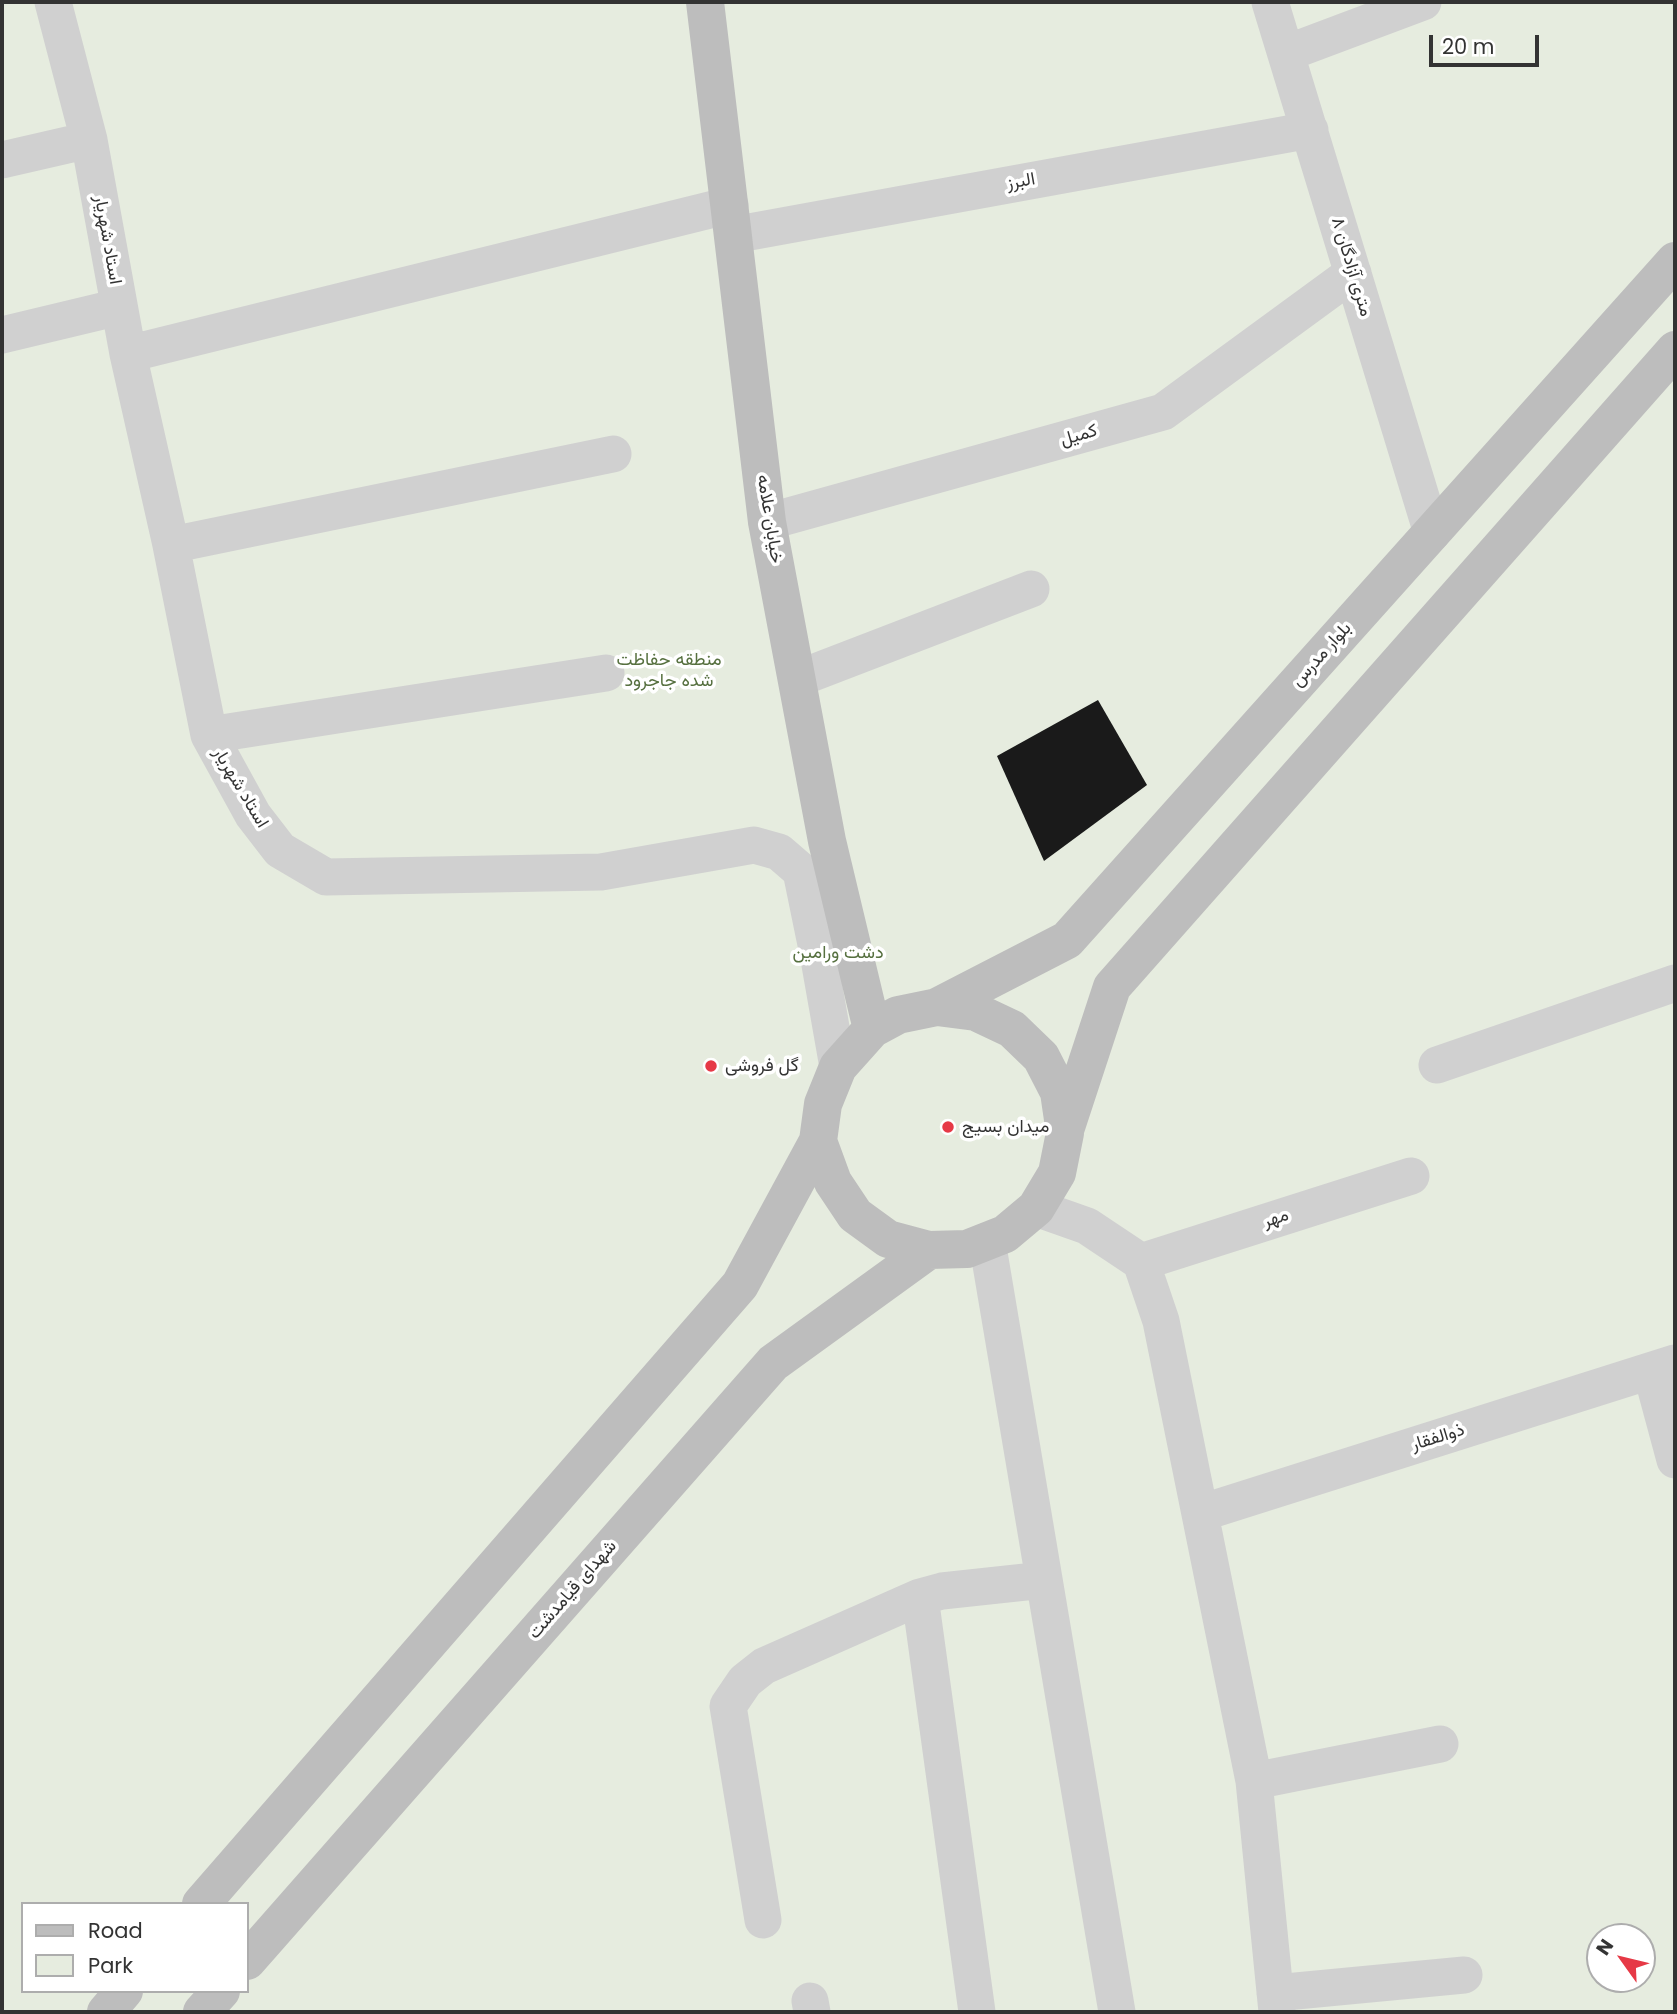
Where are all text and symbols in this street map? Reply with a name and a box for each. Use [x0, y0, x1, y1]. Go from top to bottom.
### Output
scale bar [1432, 21, 1542, 65]
text: 20 m [1442, 32, 1495, 61]
street label: البرز [1005, 169, 1037, 195]
street label: استاد شهریار [89, 194, 125, 286]
street label: ۸ متری آزادگان [1326, 215, 1376, 319]
street label: کمیل [1058, 420, 1100, 452]
street label: خیابان علامه [751, 473, 787, 565]
street label: بلوار مدرس [1287, 618, 1357, 692]
park label: منطقه حفاظت شده جاجرود [616, 649, 722, 692]
street label: استاد شهریار [208, 744, 272, 832]
park label: دشت ورامین [792, 942, 884, 964]
place label: گل فروشی [725, 1055, 799, 1077]
marker: گل فروشی [703, 1058, 719, 1074]
place label: میدان بسیج [962, 1116, 1049, 1138]
marker: میدان بسیج [940, 1119, 956, 1135]
street label: مهر [1261, 1205, 1291, 1233]
street label: ذوالفقار [1409, 1420, 1467, 1456]
street label: شهدای قیامدشت [524, 1536, 622, 1644]
legend [21, 1902, 248, 1993]
text: Road [88, 1916, 143, 1945]
north arrow [1586, 1923, 1656, 1993]
text: N [1590, 1934, 1620, 1961]
text: Park [88, 1951, 133, 1980]

